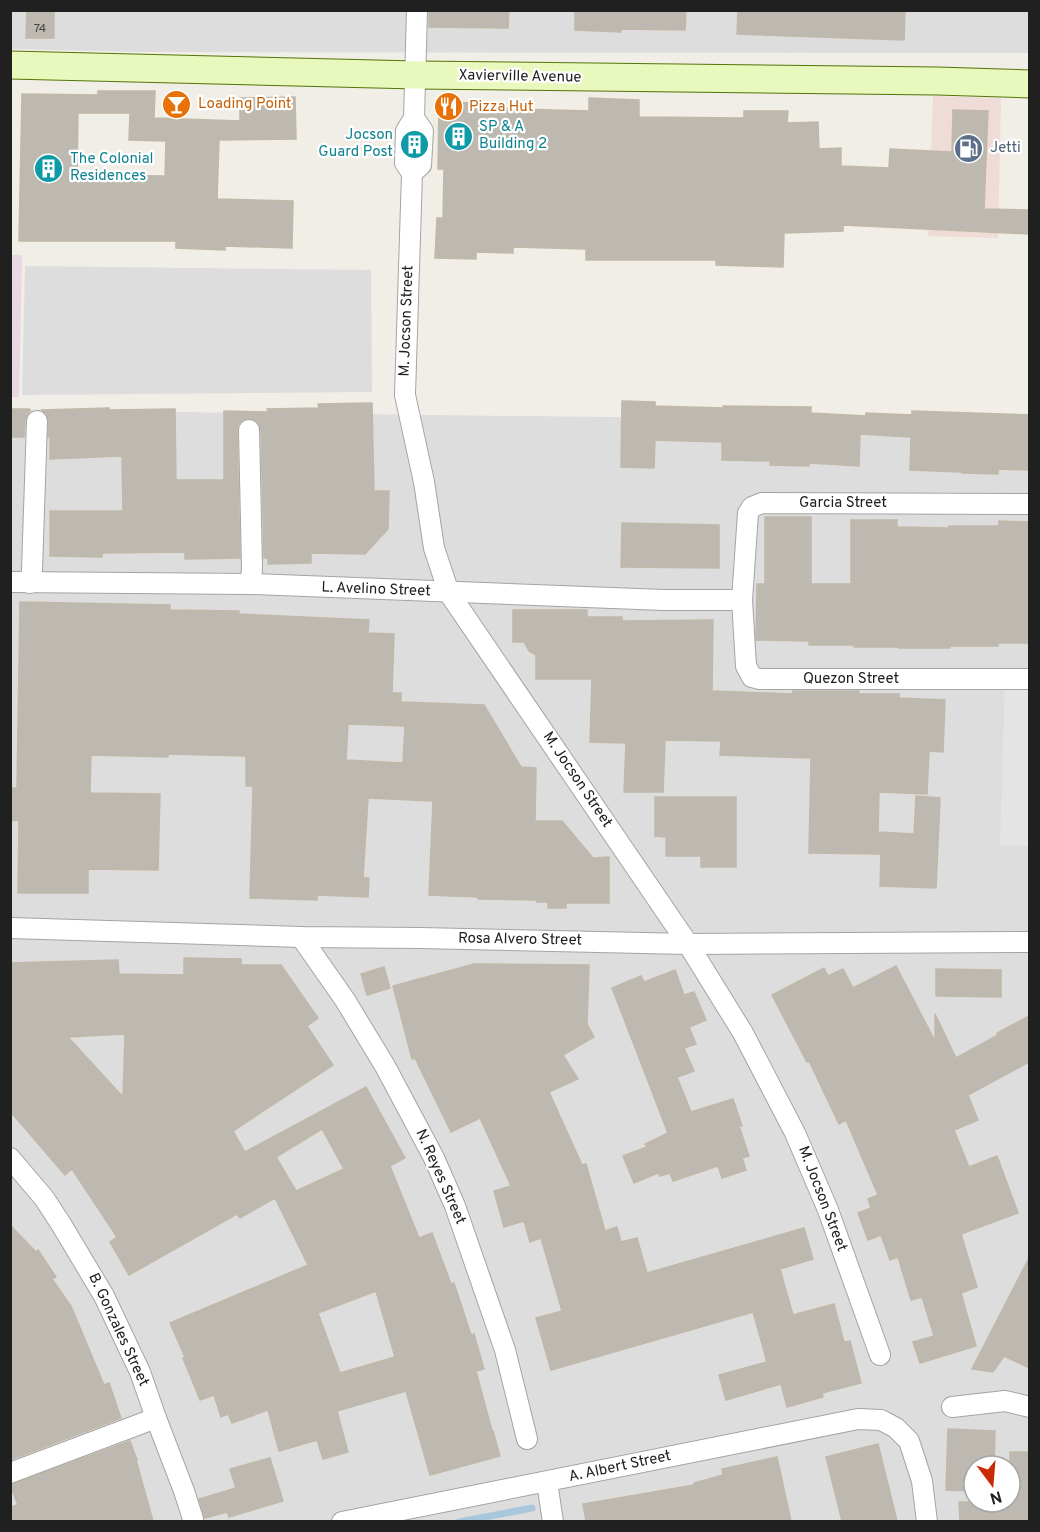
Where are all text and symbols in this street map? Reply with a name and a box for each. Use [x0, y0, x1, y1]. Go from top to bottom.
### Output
house number: 74 [34, 21, 46, 37]
street label: Xavierville Avenue [458, 66, 582, 88]
bar icon: Loading Point [161, 88, 193, 120]
restaurant icon: Pizza Hut [432, 91, 464, 123]
place label: Loading Point [198, 95, 292, 114]
place label: Pizza Hut [469, 98, 533, 117]
place label: SP & A Building 2 [479, 118, 547, 154]
building icon: SP & A Building 2 [442, 120, 474, 152]
place label: Jocson Guard Post [318, 126, 393, 162]
building icon: Jocson Guard Post [398, 128, 430, 160]
fuel station icon: Jetti [953, 132, 985, 164]
place label: Jetti [990, 139, 1021, 158]
place label: The Colonial Residences [70, 150, 153, 186]
building icon: The Colonial Residences [33, 152, 65, 184]
street label: M. Jocson Street [396, 265, 418, 377]
street label: Garcia Street [799, 494, 887, 513]
street label: L. Avelino Street [321, 579, 431, 601]
street label: Quezon Street [803, 670, 899, 689]
street label: M. Jocson Street [538, 728, 616, 832]
street label: Rosa Alvero Street [458, 929, 582, 951]
street label: N. Reyes Street [410, 1126, 470, 1228]
street label: M. Jocson Street [793, 1144, 851, 1254]
street label: B. Gonzales Street [83, 1270, 153, 1390]
street label: A. Albert Street [567, 1447, 673, 1487]
north arrow [962, 1454, 1022, 1514]
text: N [987, 1485, 1004, 1508]

